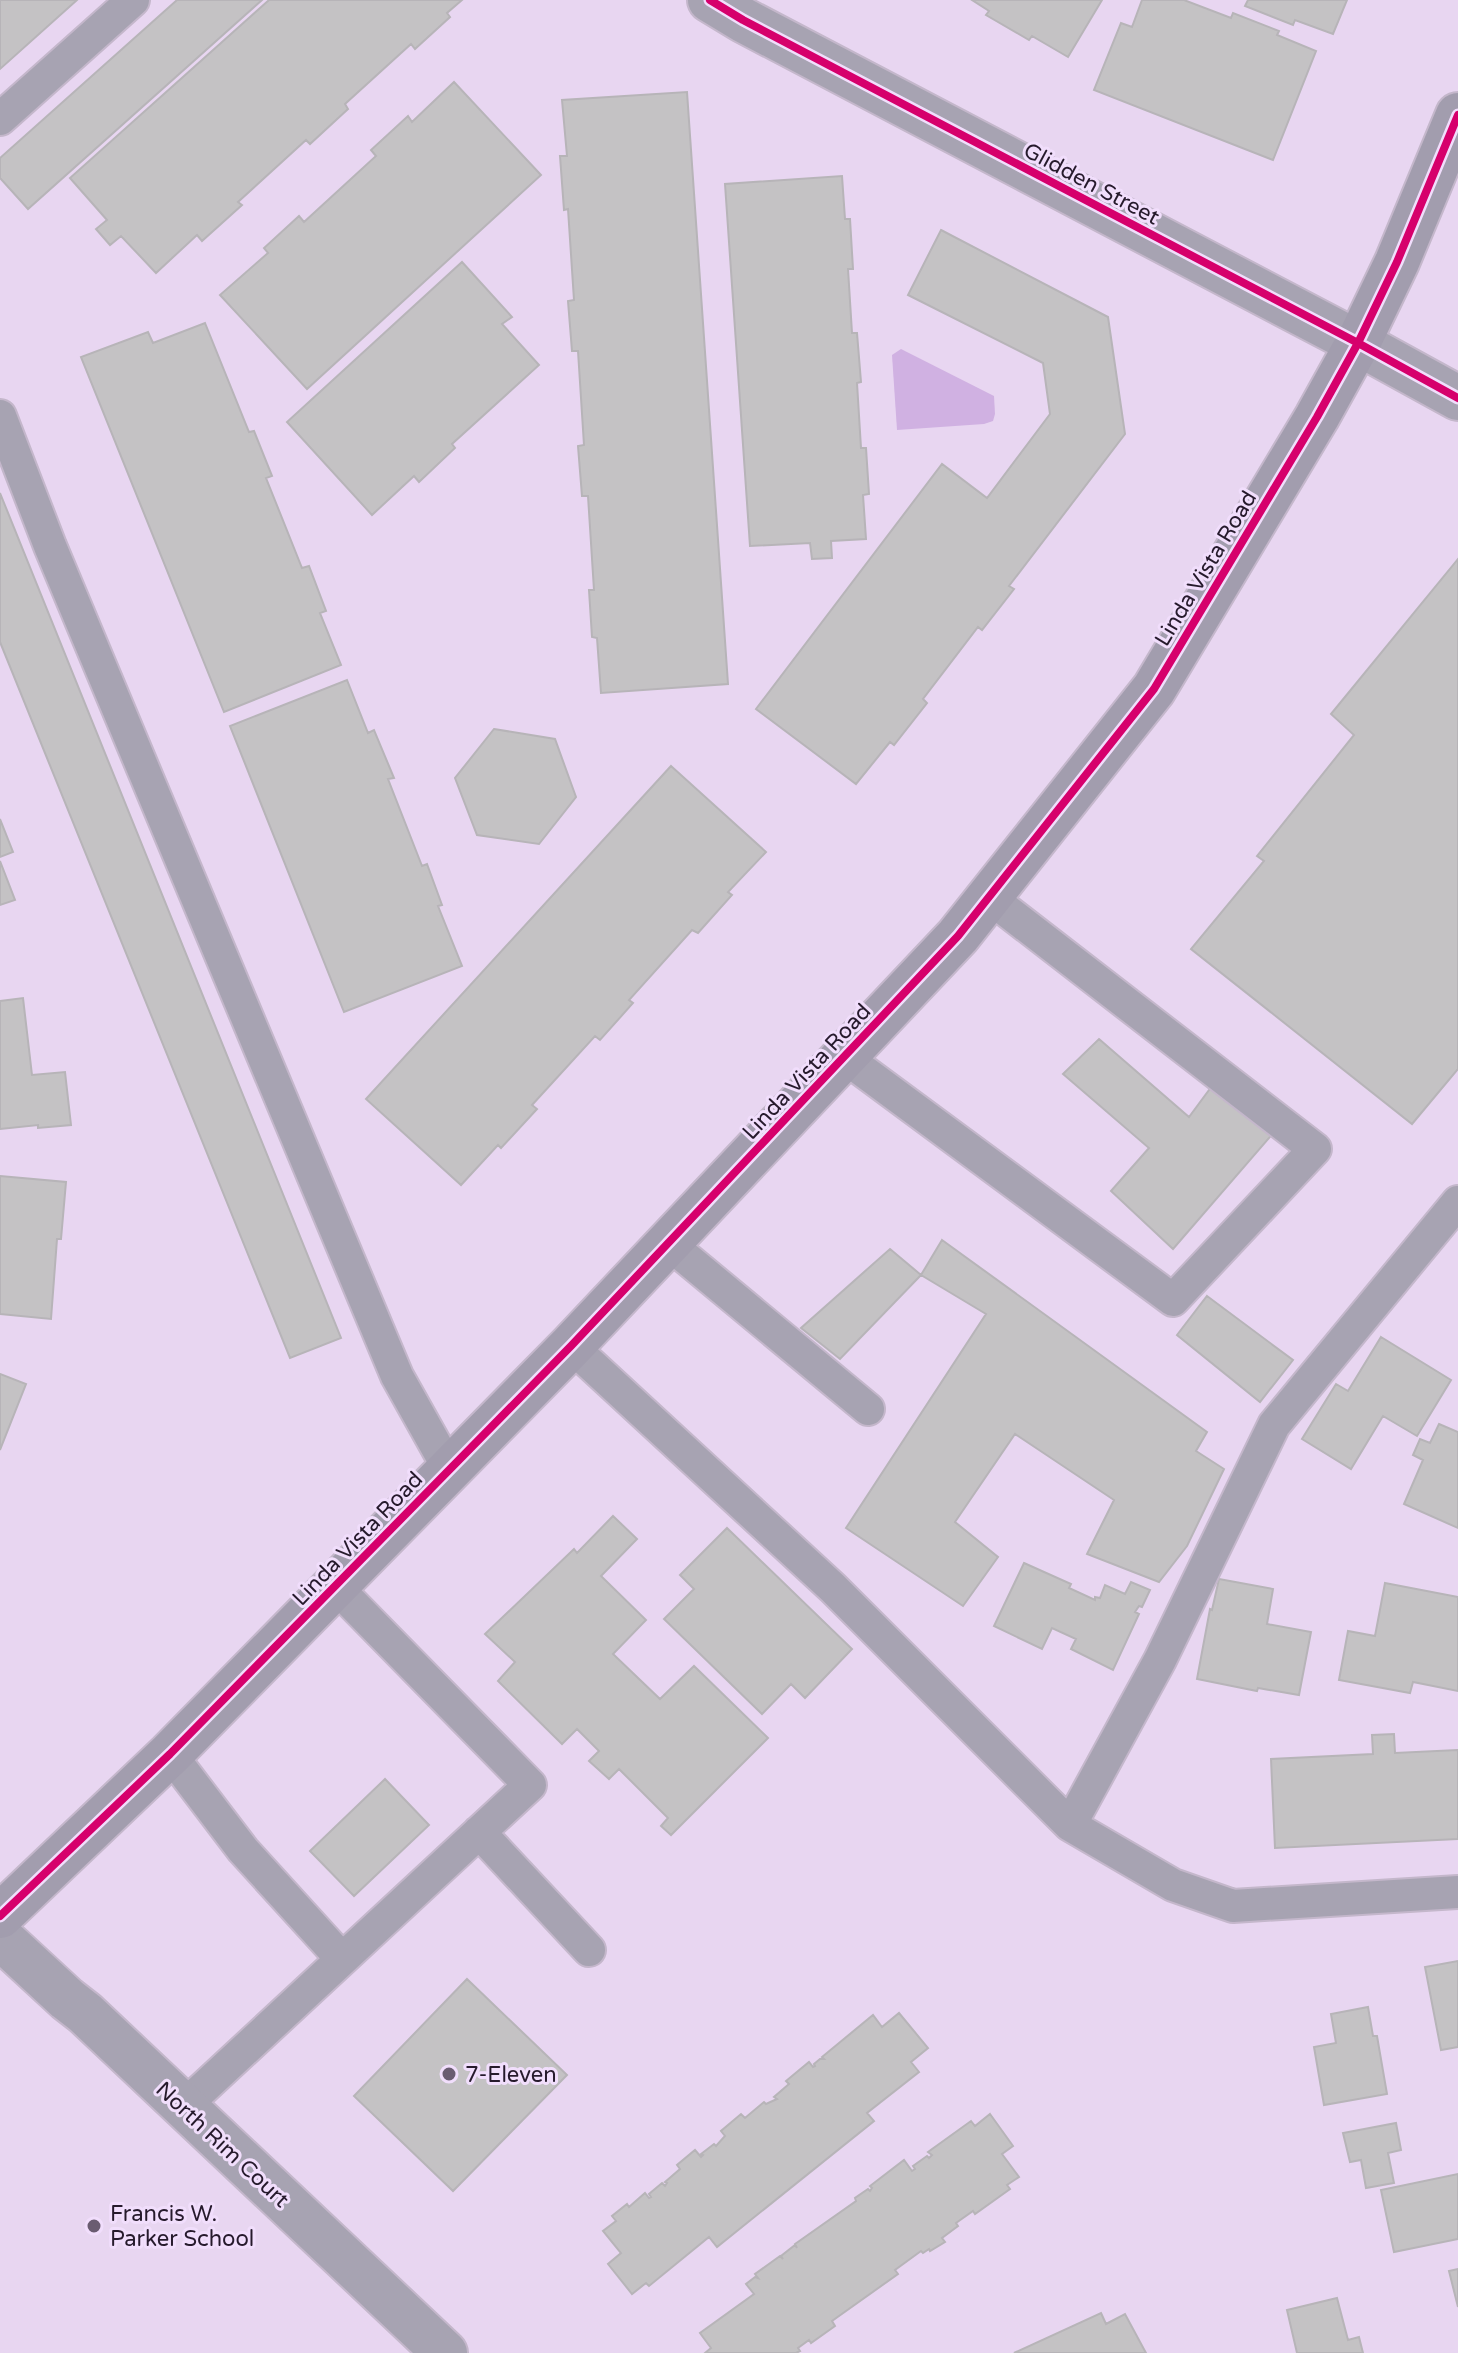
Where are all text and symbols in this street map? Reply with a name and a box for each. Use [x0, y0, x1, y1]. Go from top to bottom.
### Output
street label: Glidden Street [1019, 137, 1164, 231]
street label: Linda Vista Road [1149, 486, 1262, 651]
street label: Linda Vista Road [737, 998, 876, 1145]
street label: Linda Vista Road [287, 1466, 428, 1611]
place label: 7-Eleven [465, 2062, 557, 2088]
marker: 7-Eleven [440, 2065, 458, 2083]
street label: North Rim Court [150, 2076, 294, 2213]
place label: Francis W. Parker School [110, 2201, 254, 2252]
marker: Francis W. Parker School [85, 2217, 103, 2235]

